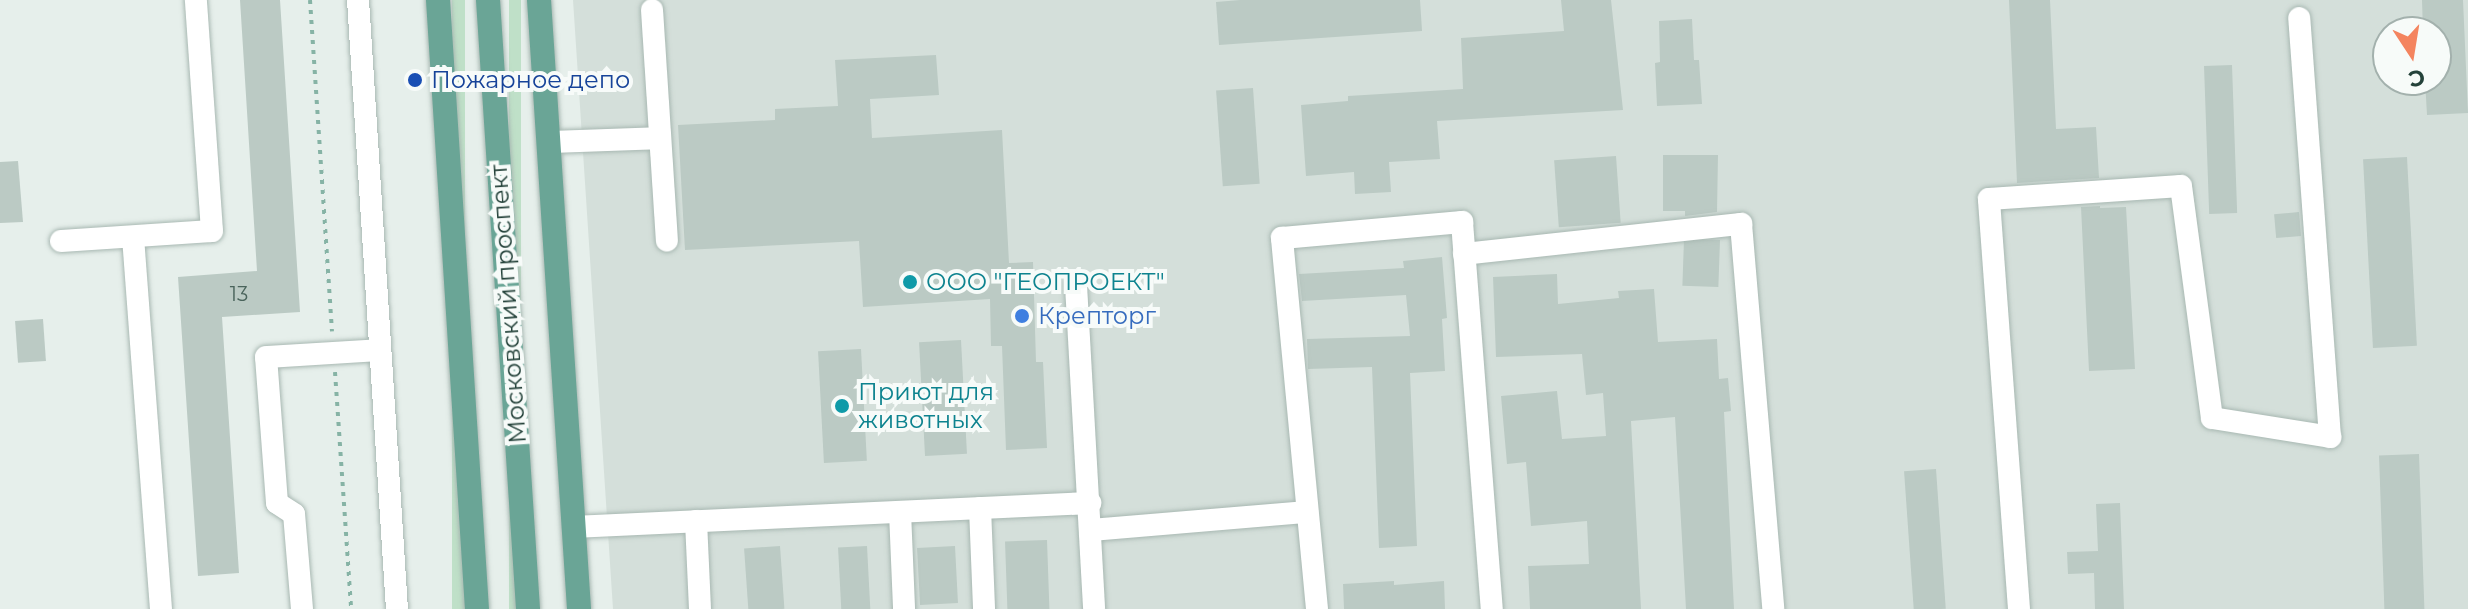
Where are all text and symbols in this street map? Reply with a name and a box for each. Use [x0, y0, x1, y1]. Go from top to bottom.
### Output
north arrow [2372, 16, 2452, 96]
text: С [2406, 63, 2427, 93]
place label: Пожарное депо [431, 66, 630, 94]
marker: Пожарное депо [406, 71, 424, 89]
street label: Московский проспект [484, 164, 532, 444]
place label: ООО "ГЕОПРОЕКТ" [926, 268, 1165, 296]
marker: ООО "ГЕОПРОЕКТ" [901, 273, 919, 291]
house number: 13 [230, 282, 248, 306]
place label: Крепторг [1038, 302, 1156, 330]
marker: Крепторг [1013, 307, 1031, 325]
place label: Приют для животных [858, 378, 994, 434]
marker: Приют для животных [833, 397, 851, 415]

